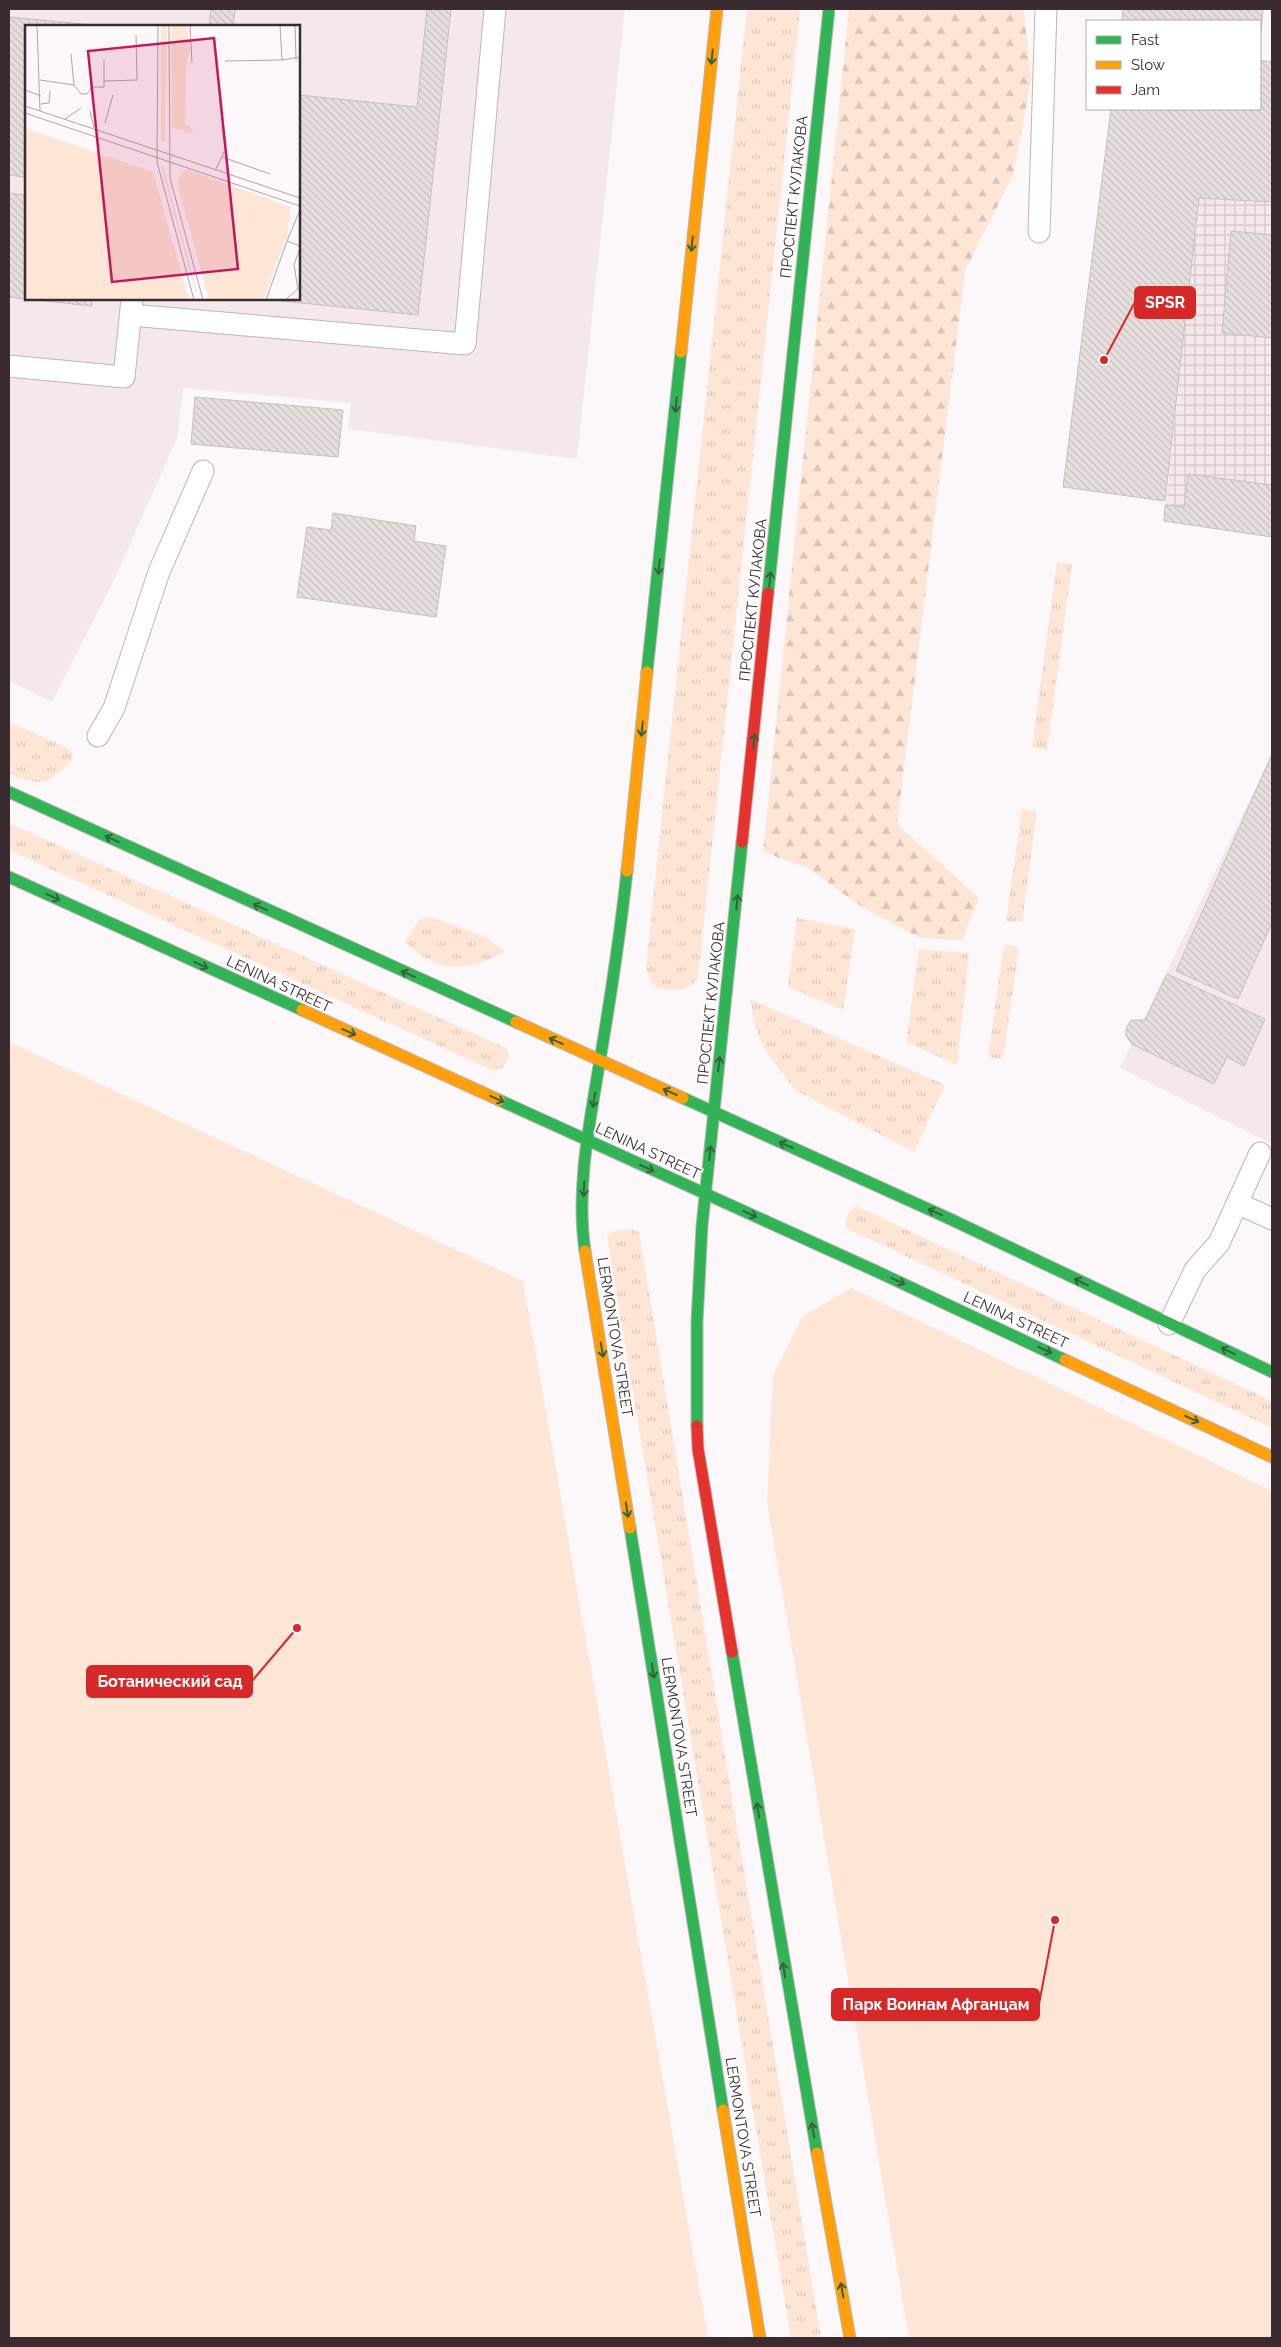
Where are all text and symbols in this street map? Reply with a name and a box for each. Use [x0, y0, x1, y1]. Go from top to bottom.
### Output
legend [1086, 20, 1261, 110]
inset map [25, 25, 300, 300]
text: Fast [1131, 31, 1159, 49]
one-way arrow [707, 49, 717, 65]
text: Slow [1131, 56, 1165, 74]
text: Jam [1131, 81, 1160, 99]
street label: ПРОСПЕКТ КУЛАКОВА [777, 115, 811, 279]
one-way arrow [688, 235, 697, 251]
callout: SPSR [1135, 287, 1195, 318]
text: SPSR [1145, 293, 1185, 312]
one-way arrow [671, 397, 681, 413]
street label: ПРОСПЕКТ КУЛАКОВА [736, 518, 770, 682]
one-way arrow [654, 559, 664, 575]
one-way arrow [765, 571, 775, 587]
one-way arrow [637, 720, 647, 736]
one-way arrow [749, 733, 759, 749]
one-way arrow [105, 834, 120, 844]
one-way arrow [45, 893, 60, 902]
one-way arrow [732, 895, 742, 911]
one-way arrow [253, 901, 268, 911]
street label: ПРОСПЕКТ КУЛАКОВА [694, 921, 728, 1085]
street label: LENINA STREET [224, 952, 334, 1016]
one-way arrow [193, 961, 208, 970]
one-way arrow [401, 968, 416, 978]
one-way arrow [341, 1028, 356, 1038]
one-way arrow [549, 1035, 564, 1045]
one-way arrow [714, 1056, 724, 1072]
one-way arrow [662, 1087, 677, 1097]
one-way arrow [588, 1092, 598, 1108]
one-way arrow [489, 1095, 504, 1105]
street label: LENINA STREET [593, 1119, 703, 1183]
one-way arrow [779, 1140, 794, 1150]
one-way arrow [705, 1146, 714, 1162]
one-way arrow [639, 1163, 654, 1173]
one-way arrow [579, 1180, 588, 1196]
one-way arrow [928, 1206, 943, 1216]
one-way arrow [742, 1210, 757, 1220]
street label: LERMONTOVA STREET [593, 1256, 637, 1418]
one-way arrow [1074, 1276, 1089, 1286]
one-way arrow [890, 1277, 905, 1287]
street label: LENINA STREET [961, 1288, 1071, 1352]
one-way arrow [597, 1341, 607, 1357]
one-way arrow [1037, 1346, 1052, 1356]
one-way arrow [1221, 1346, 1236, 1355]
one-way arrow [1184, 1415, 1199, 1425]
one-way arrow [623, 1502, 633, 1518]
street label: LERMONTOVA STREET [657, 1656, 701, 1818]
one-way arrow [648, 1662, 658, 1678]
callout: Ботанический сад [87, 1666, 252, 1697]
text: Ботанический сад [97, 1672, 243, 1691]
one-way arrow [752, 1802, 762, 1818]
one-way arrow [779, 1963, 789, 1979]
callout: Парк Воинам Афганцам [832, 1989, 1039, 2020]
text: Парк Воинам Афганцам [843, 1995, 1029, 2014]
street label: LERMONTOVA STREET [721, 2056, 765, 2218]
one-way arrow [807, 2123, 817, 2139]
one-way arrow [836, 2283, 846, 2299]

